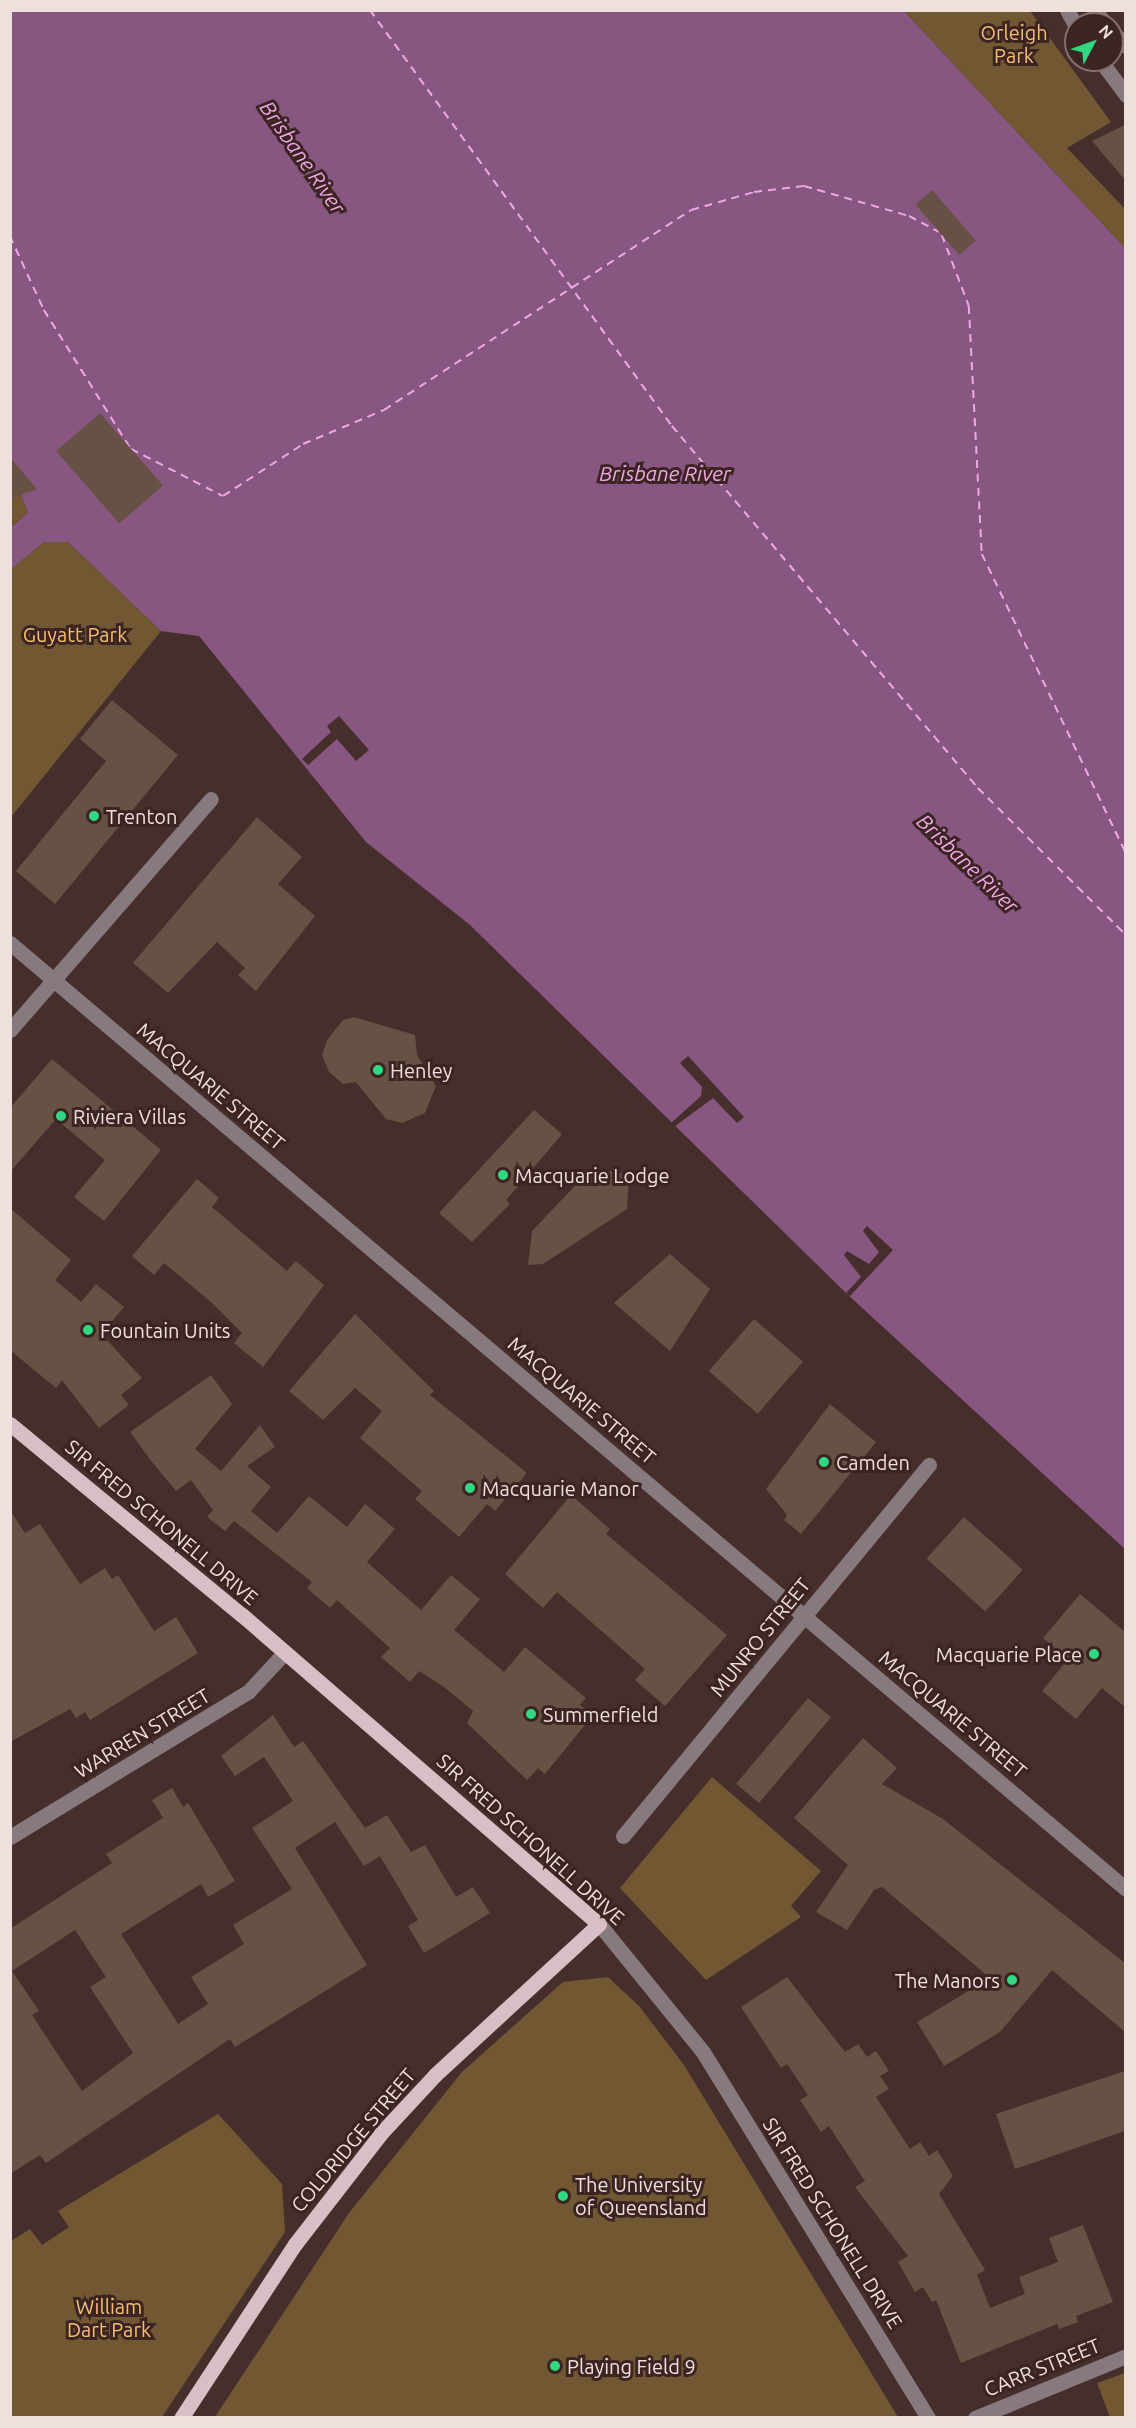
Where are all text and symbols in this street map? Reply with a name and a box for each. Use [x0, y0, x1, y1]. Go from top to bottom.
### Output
north arrow [1064, 12, 1124, 72]
park label: Orleigh Park [980, 21, 1048, 68]
text: N [1095, 21, 1117, 42]
water label: Brisbane River [255, 96, 351, 218]
water label: Brisbane River [599, 460, 731, 486]
park label: Guyatt Park [23, 622, 127, 646]
place label: Trenton [106, 804, 177, 828]
water label: Brisbane River [912, 808, 1024, 918]
marker: Trenton [87, 809, 101, 823]
street label: MACQUARIE STREET [132, 1017, 290, 1155]
place label: Henley [390, 1058, 452, 1082]
marker: Henley [371, 1063, 385, 1077]
place label: Riviera Villas [73, 1104, 186, 1128]
marker: Riviera Villas [54, 1109, 68, 1123]
place label: Macquarie Lodge [515, 1163, 669, 1187]
marker: Macquarie Lodge [496, 1168, 510, 1182]
place label: Fountain Units [100, 1318, 230, 1342]
marker: Fountain Units [81, 1323, 95, 1337]
street label: MACQUARIE STREET [503, 1331, 661, 1469]
street label: SIR FRED SCHONELL DRIVE [61, 1434, 263, 1610]
place label: Camden [836, 1450, 910, 1474]
marker: Camden [817, 1455, 831, 1469]
place label: Macquarie Manor [482, 1476, 639, 1500]
marker: Macquarie Manor [463, 1481, 477, 1495]
street label: MUNRO STREET [705, 1573, 815, 1701]
place label: Macquarie Place [936, 1642, 1082, 1666]
street label: MACQUARIE STREET [874, 1645, 1032, 1783]
marker: Macquarie Place [1087, 1647, 1101, 1661]
street label: WARREN STREET [70, 1683, 214, 1783]
place label: Summerfield [543, 1702, 658, 1726]
marker: Summerfield [524, 1707, 538, 1721]
street label: SIR FRED SCHONELL DRIVE [432, 1748, 630, 1930]
place label: The Manors [895, 1968, 1000, 1992]
marker: The Manors [1005, 1973, 1019, 1987]
street label: COLDRIDGE STREET [286, 2063, 420, 2217]
street label: SIR FRED SCHONELL DRIVE [758, 2113, 908, 2333]
place label: The University of Queensland [575, 2172, 707, 2219]
marker: The University of Queensland [556, 2189, 570, 2203]
park label: William Dart Park [67, 2295, 151, 2342]
street label: CARR STREET [981, 2333, 1103, 2401]
place label: Playing Field 9 [567, 2354, 696, 2378]
marker: Playing Field 9 [548, 2359, 562, 2373]

